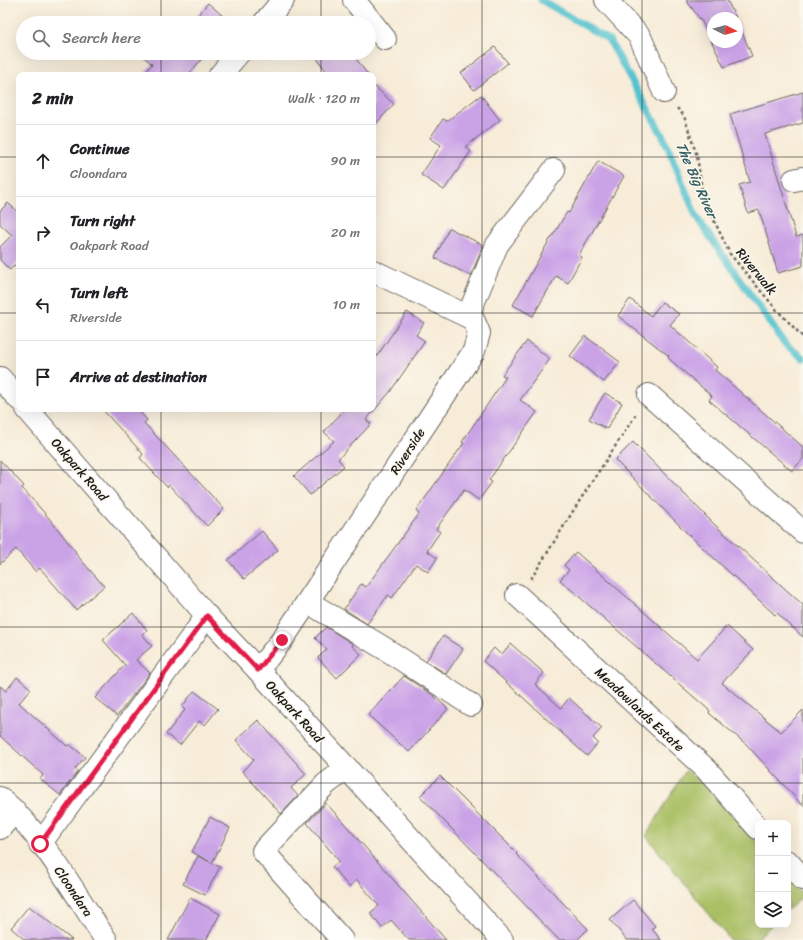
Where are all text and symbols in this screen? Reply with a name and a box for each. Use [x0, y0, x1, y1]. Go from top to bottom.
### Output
north arrow [707, 12, 743, 48]
search box [16, 16, 376, 60]
text: Search here [62, 25, 141, 51]
icon: search [30, 27, 52, 49]
text: 2 min [32, 83, 73, 113]
text: Walk · 120 m [288, 87, 360, 110]
text: Continue [70, 136, 130, 162]
water label: The Big River [669, 138, 726, 225]
text: 90 m [330, 149, 360, 172]
icon: ahead [32, 150, 54, 172]
text: Cloondara [70, 162, 127, 185]
text: Turn right [70, 208, 135, 234]
text: 20 m [331, 221, 360, 244]
icon: right [32, 222, 54, 244]
text: Oakpark Road [70, 234, 149, 257]
street label: Riverwalk [730, 242, 783, 300]
text: Turn left [70, 280, 128, 306]
text: 10 m [333, 293, 360, 316]
icon: left [32, 294, 54, 316]
text: Riverside [70, 306, 122, 329]
text: Arrive at destination [70, 364, 207, 390]
icon: arrive [32, 366, 54, 388]
street label: Riverside [384, 423, 431, 479]
street label: Oakpark Road [45, 432, 115, 507]
route end [273, 631, 291, 649]
street label: Meadowlands Estate [589, 661, 690, 758]
street label: Oakpark Road [260, 674, 330, 749]
map controls [755, 820, 791, 928]
button: + [755, 820, 791, 856]
route start [31, 835, 49, 853]
button: − [755, 856, 791, 892]
street label: Cloondara [48, 861, 99, 922]
button: layers [755, 892, 791, 928]

